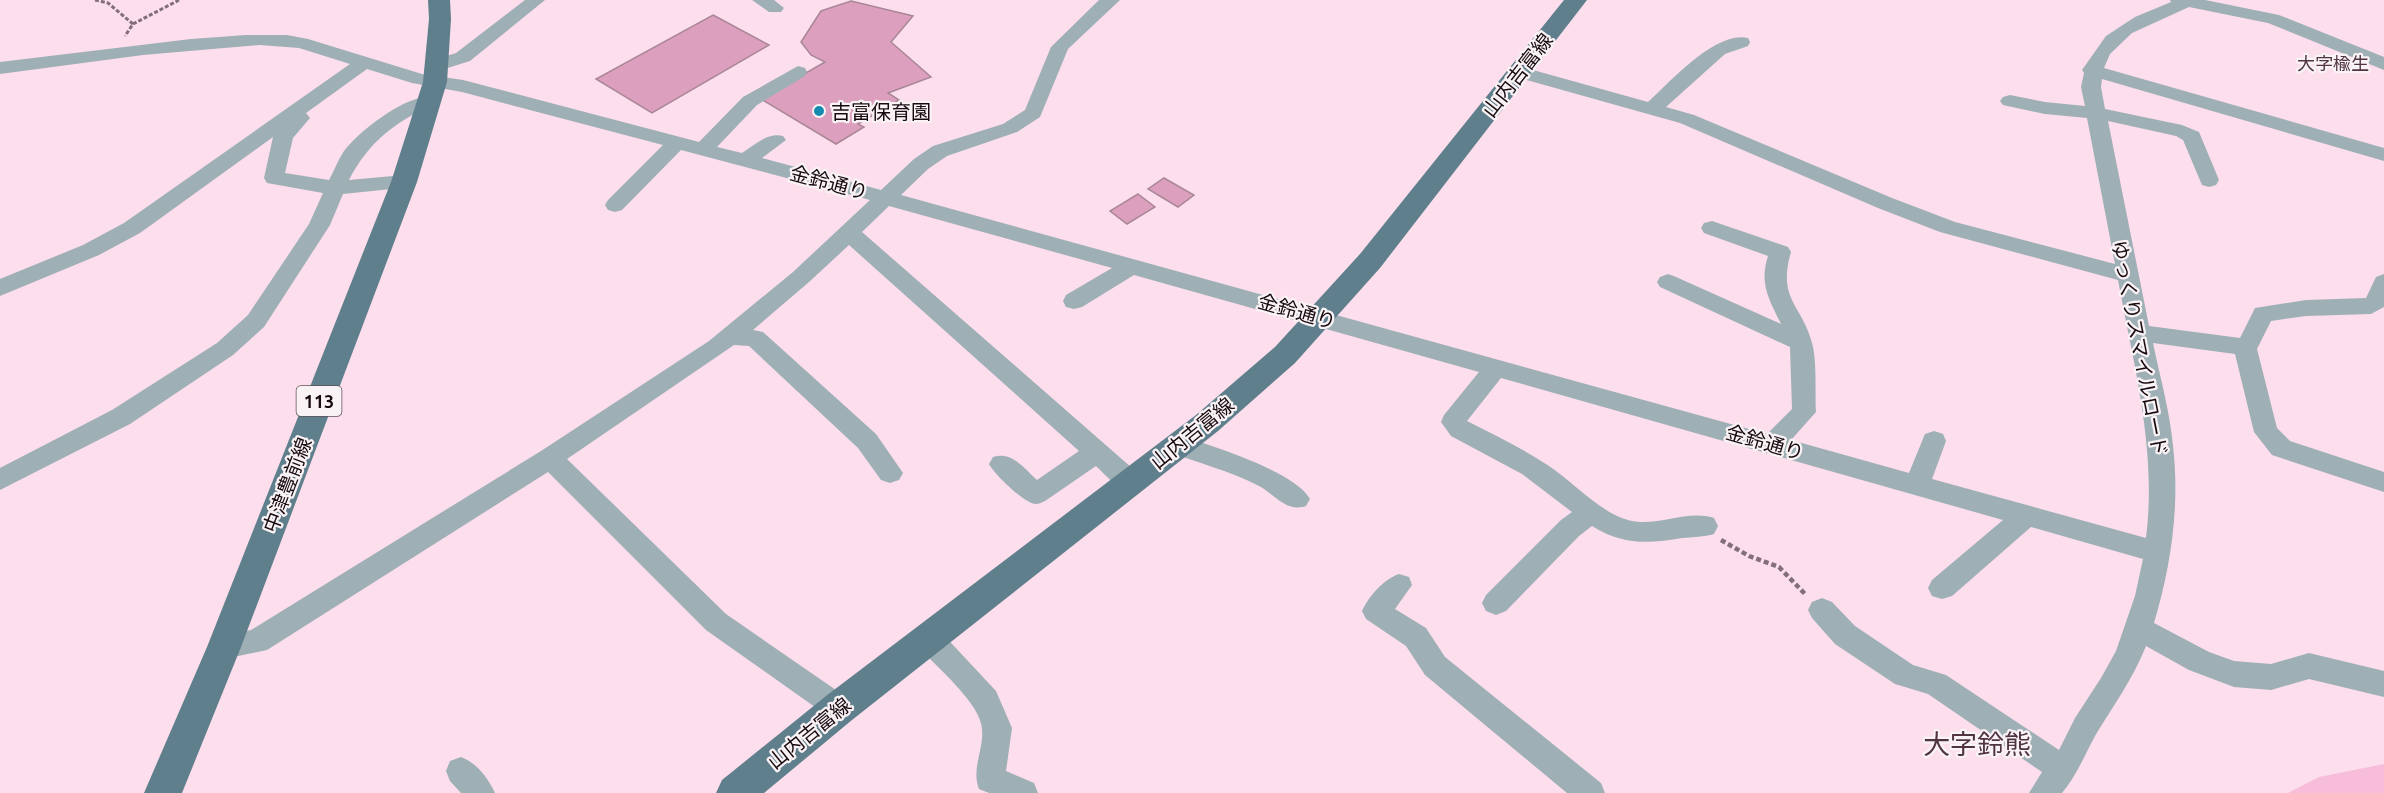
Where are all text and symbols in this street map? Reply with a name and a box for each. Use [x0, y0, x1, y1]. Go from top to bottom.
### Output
street label: 山内吉富線 [1477, 29, 1557, 121]
district label: 大字楡生 [2297, 53, 2369, 73]
place label: 吉富保育園 [831, 100, 931, 123]
marker: 吉富保育園 [812, 104, 826, 118]
street label: 金鈴通り [787, 161, 871, 203]
street label: ゆっくりスマイルロード [2108, 238, 2172, 458]
street label: 金鈴通り [1255, 289, 1339, 333]
road number: 113 [296, 386, 342, 416]
street label: 山内吉富線 [1146, 393, 1238, 473]
street label: 金鈴通り [1723, 420, 1807, 464]
street label: 中津豊前線 [258, 434, 316, 536]
street label: 山内吉富線 [763, 693, 855, 773]
district label: 大字鈴熊 [1923, 729, 2031, 759]

